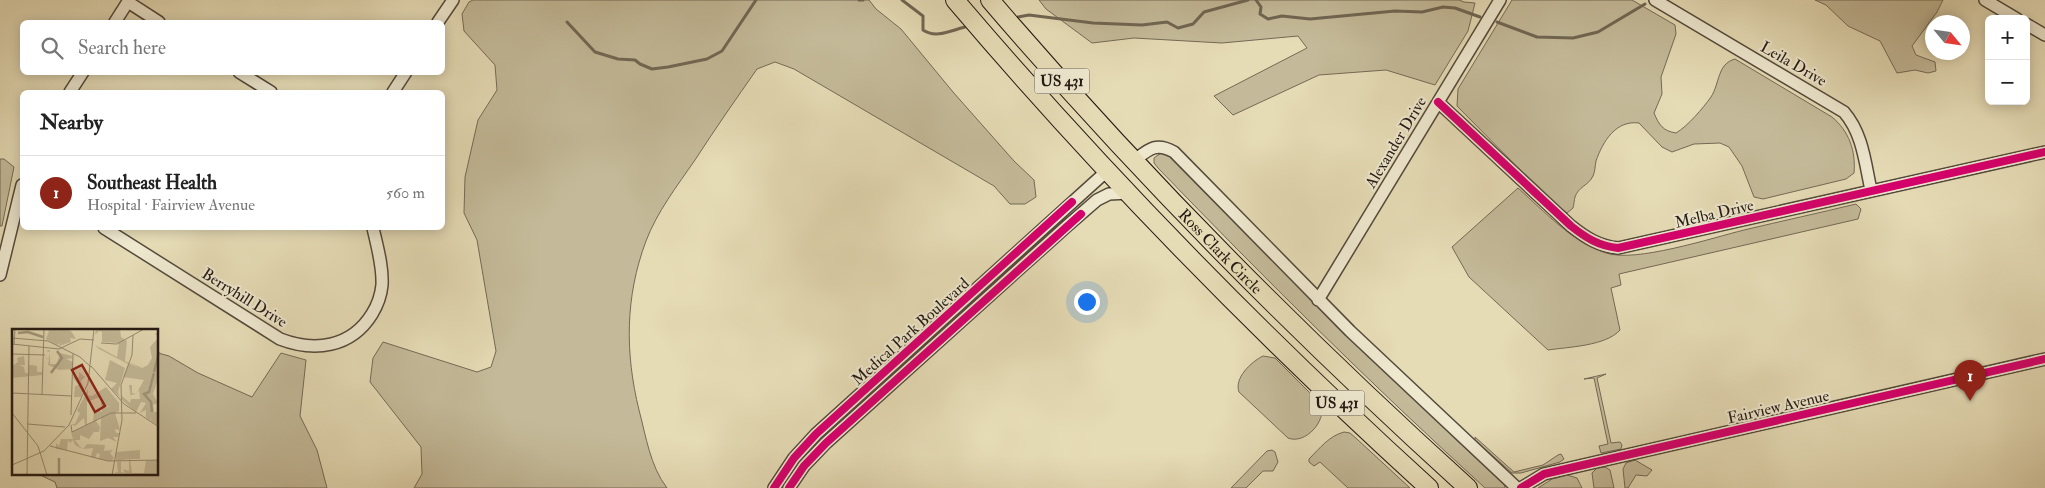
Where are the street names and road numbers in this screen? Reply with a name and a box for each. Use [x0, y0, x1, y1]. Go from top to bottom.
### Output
street label: Leila Drive [1757, 37, 1830, 91]
road number: US 431 [1034, 68, 1090, 94]
street label: Alexander Drive [1360, 93, 1431, 193]
street label: Melba Drive [1673, 195, 1756, 233]
street label: Ross Clark Circle [1174, 205, 1267, 299]
street label: Berryhill Drive [198, 264, 291, 332]
street label: Medical Park Boulevard [848, 274, 974, 390]
street label: Fairview Avenue [1725, 385, 1831, 428]
road number: US 431 [1310, 390, 1364, 416]

